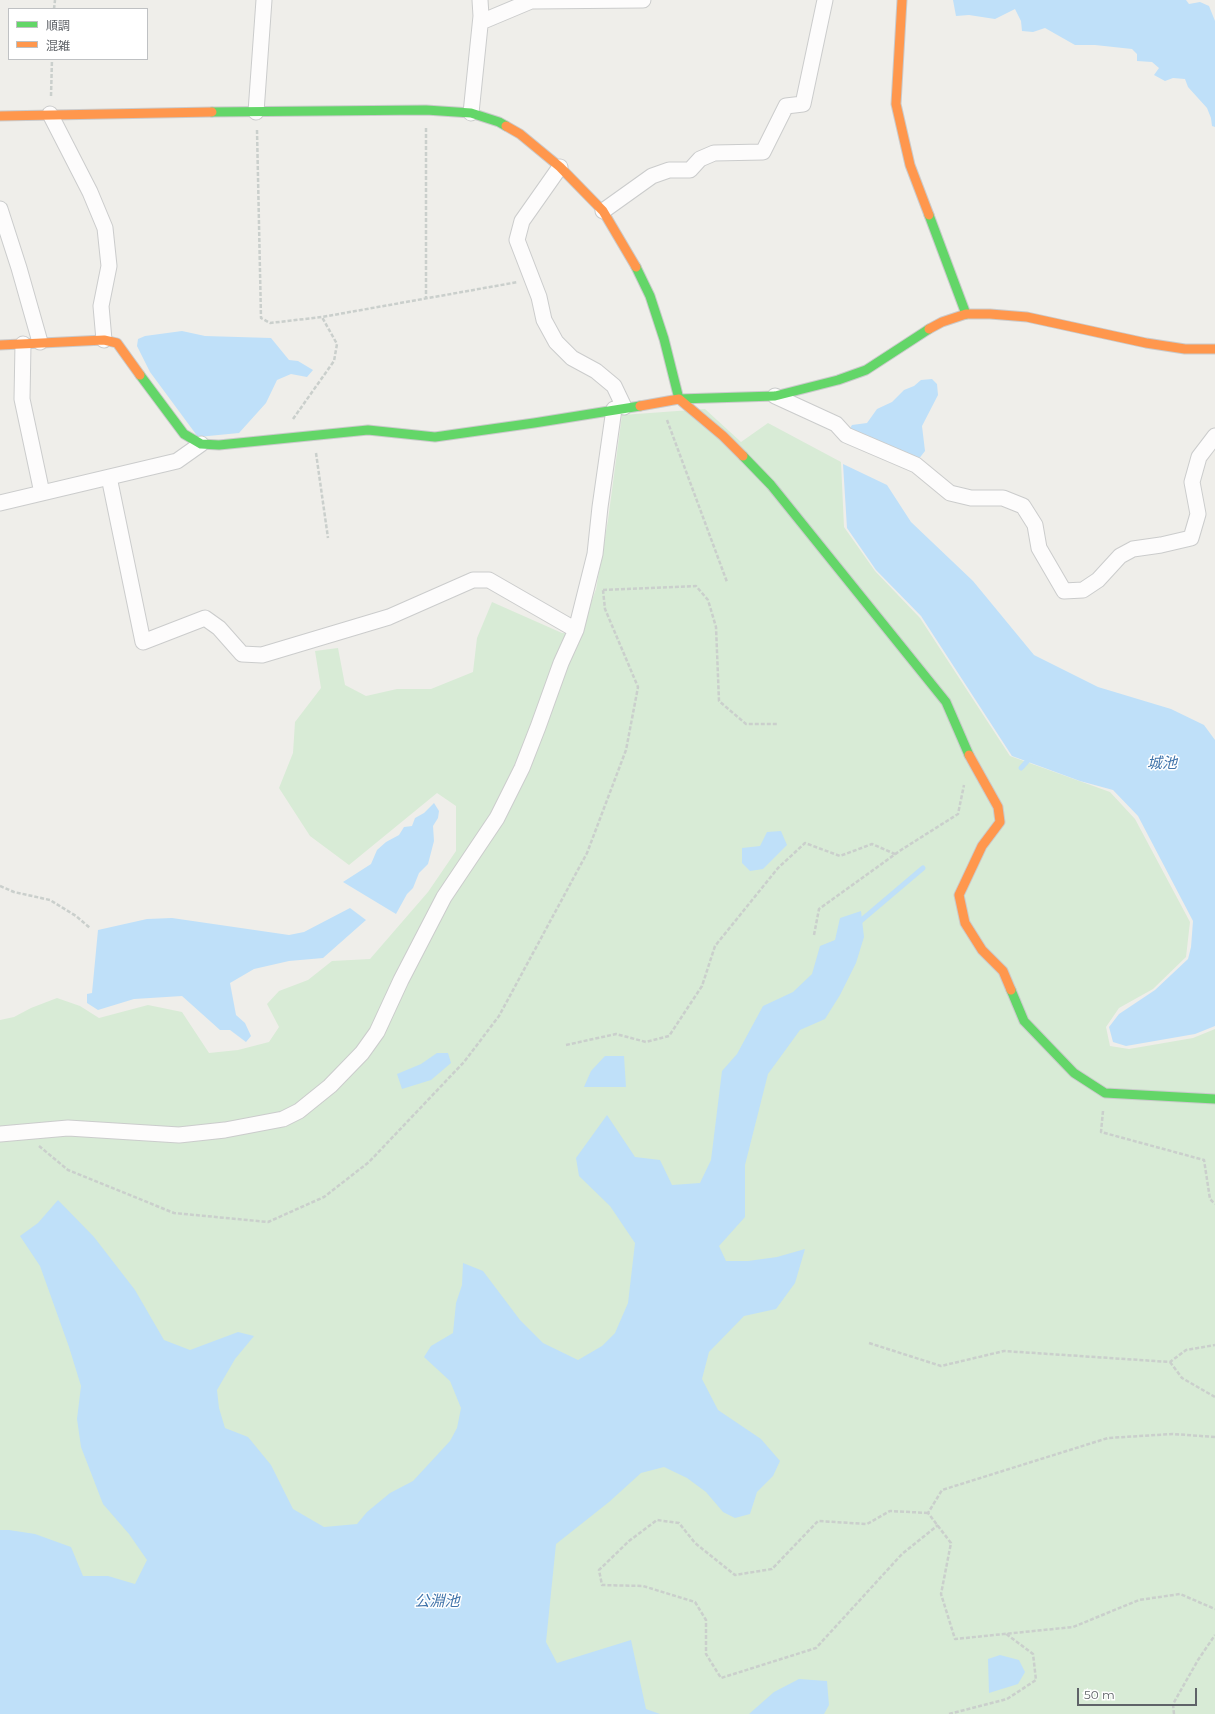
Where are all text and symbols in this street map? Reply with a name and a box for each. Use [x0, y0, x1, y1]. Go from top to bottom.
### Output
legend [8, 8, 148, 60]
text: 順調 [46, 18, 70, 33]
text: 混雑 [46, 38, 70, 53]
water label: 城池 [1147, 755, 1177, 773]
water label: 公淵池 [415, 1593, 459, 1611]
scale bar [1079, 1680, 1199, 1706]
text: 50 m [1084, 1687, 1115, 1702]

